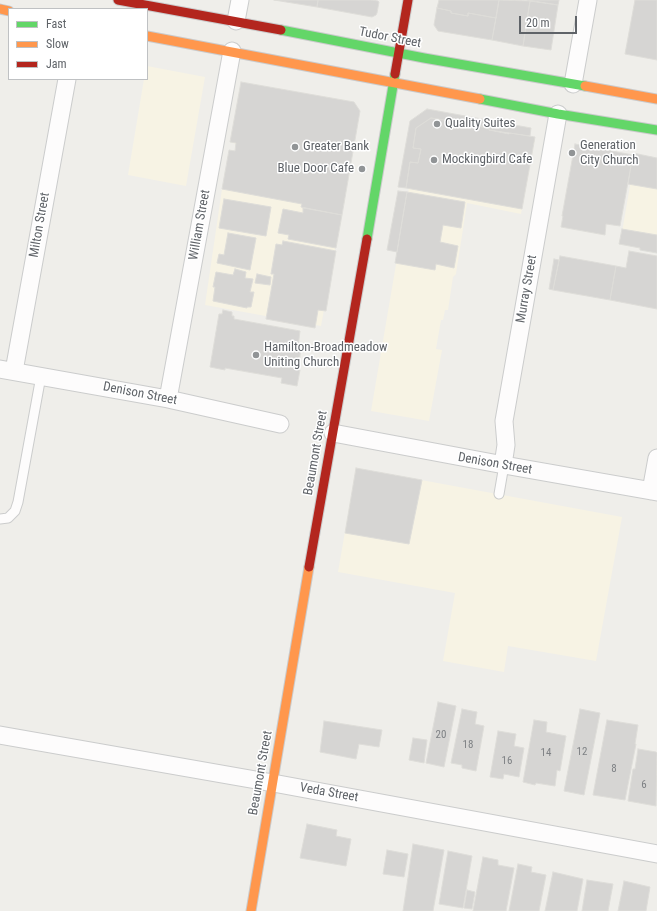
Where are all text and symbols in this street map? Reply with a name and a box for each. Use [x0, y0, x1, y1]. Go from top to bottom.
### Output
legend [8, 8, 148, 80]
scale bar [521, 8, 579, 34]
text: 20 m [526, 16, 550, 30]
text: Fast [46, 17, 66, 31]
street label: Tudor Street [358, 24, 422, 52]
text: Slow [46, 37, 69, 51]
text: Jam [46, 57, 67, 71]
place label: Quality Suites [445, 116, 515, 132]
marker: Quality Suites [432, 119, 442, 129]
place label: Generation City Church [580, 138, 639, 169]
place label: Greater Bank [303, 139, 369, 155]
marker: Greater Bank [290, 142, 300, 152]
marker: Generation City Church [567, 148, 577, 158]
place label: Mockingbird Cafe [442, 152, 532, 168]
marker: Mockingbird Cafe [429, 155, 439, 165]
place label: Blue Door Cafe [277, 161, 354, 177]
marker: Blue Door Cafe [357, 164, 367, 174]
street label: William Street [186, 189, 214, 261]
street label: Milton Street [27, 191, 53, 259]
street label: Murray Street [513, 254, 541, 324]
place label: Hamilton-Broadmeadow Uniting Church [264, 340, 387, 371]
marker: Hamilton-Broadmeadow Uniting Church [251, 350, 261, 360]
street label: Denison Street [102, 379, 178, 409]
street label: Beaumont Street [301, 409, 331, 497]
street label: Denison Street [457, 450, 533, 478]
house number: 20 [436, 728, 446, 742]
street label: Beaumont Street [246, 729, 276, 817]
house number: 18 [463, 738, 473, 752]
house number: 12 [577, 745, 587, 759]
house number: 14 [541, 746, 551, 760]
house number: 16 [502, 754, 512, 768]
house number: 8 [611, 762, 617, 776]
house number: 6 [641, 778, 647, 792]
street label: Veda Street [298, 780, 360, 806]

